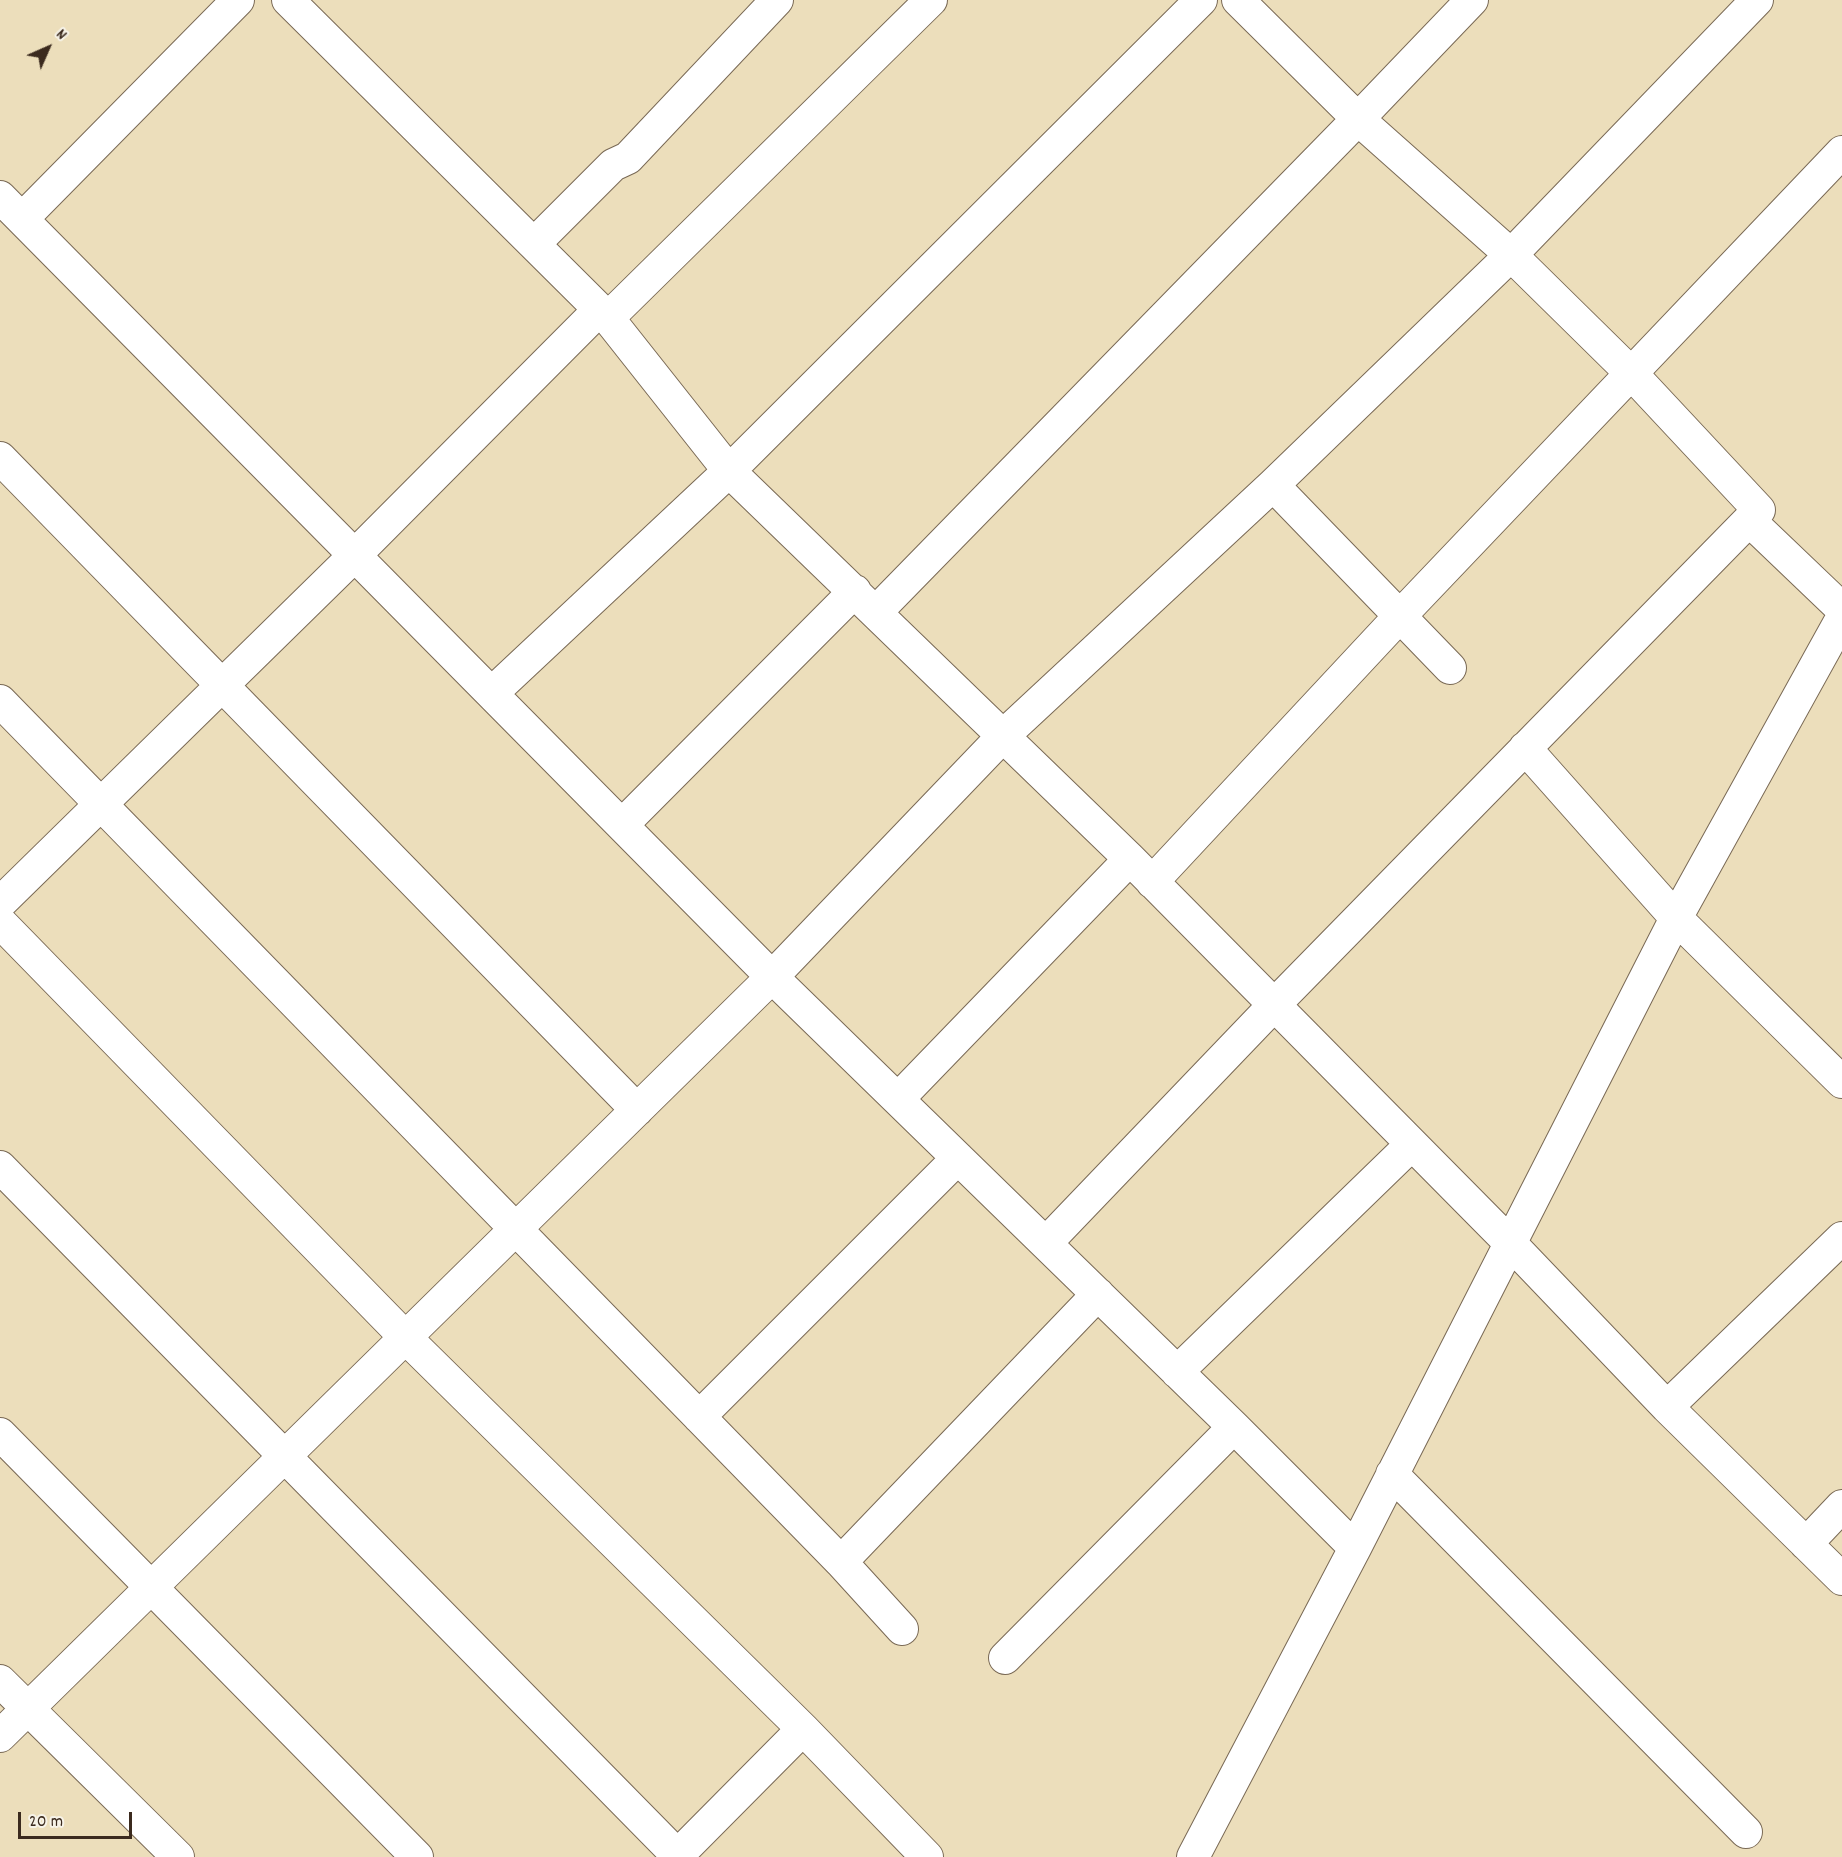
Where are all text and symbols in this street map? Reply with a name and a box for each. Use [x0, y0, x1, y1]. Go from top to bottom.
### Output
north arrow [18, 18, 78, 78]
text: N [50, 24, 72, 46]
scale bar [21, 1800, 135, 1838]
text: 20 m [29, 1810, 63, 1835]

